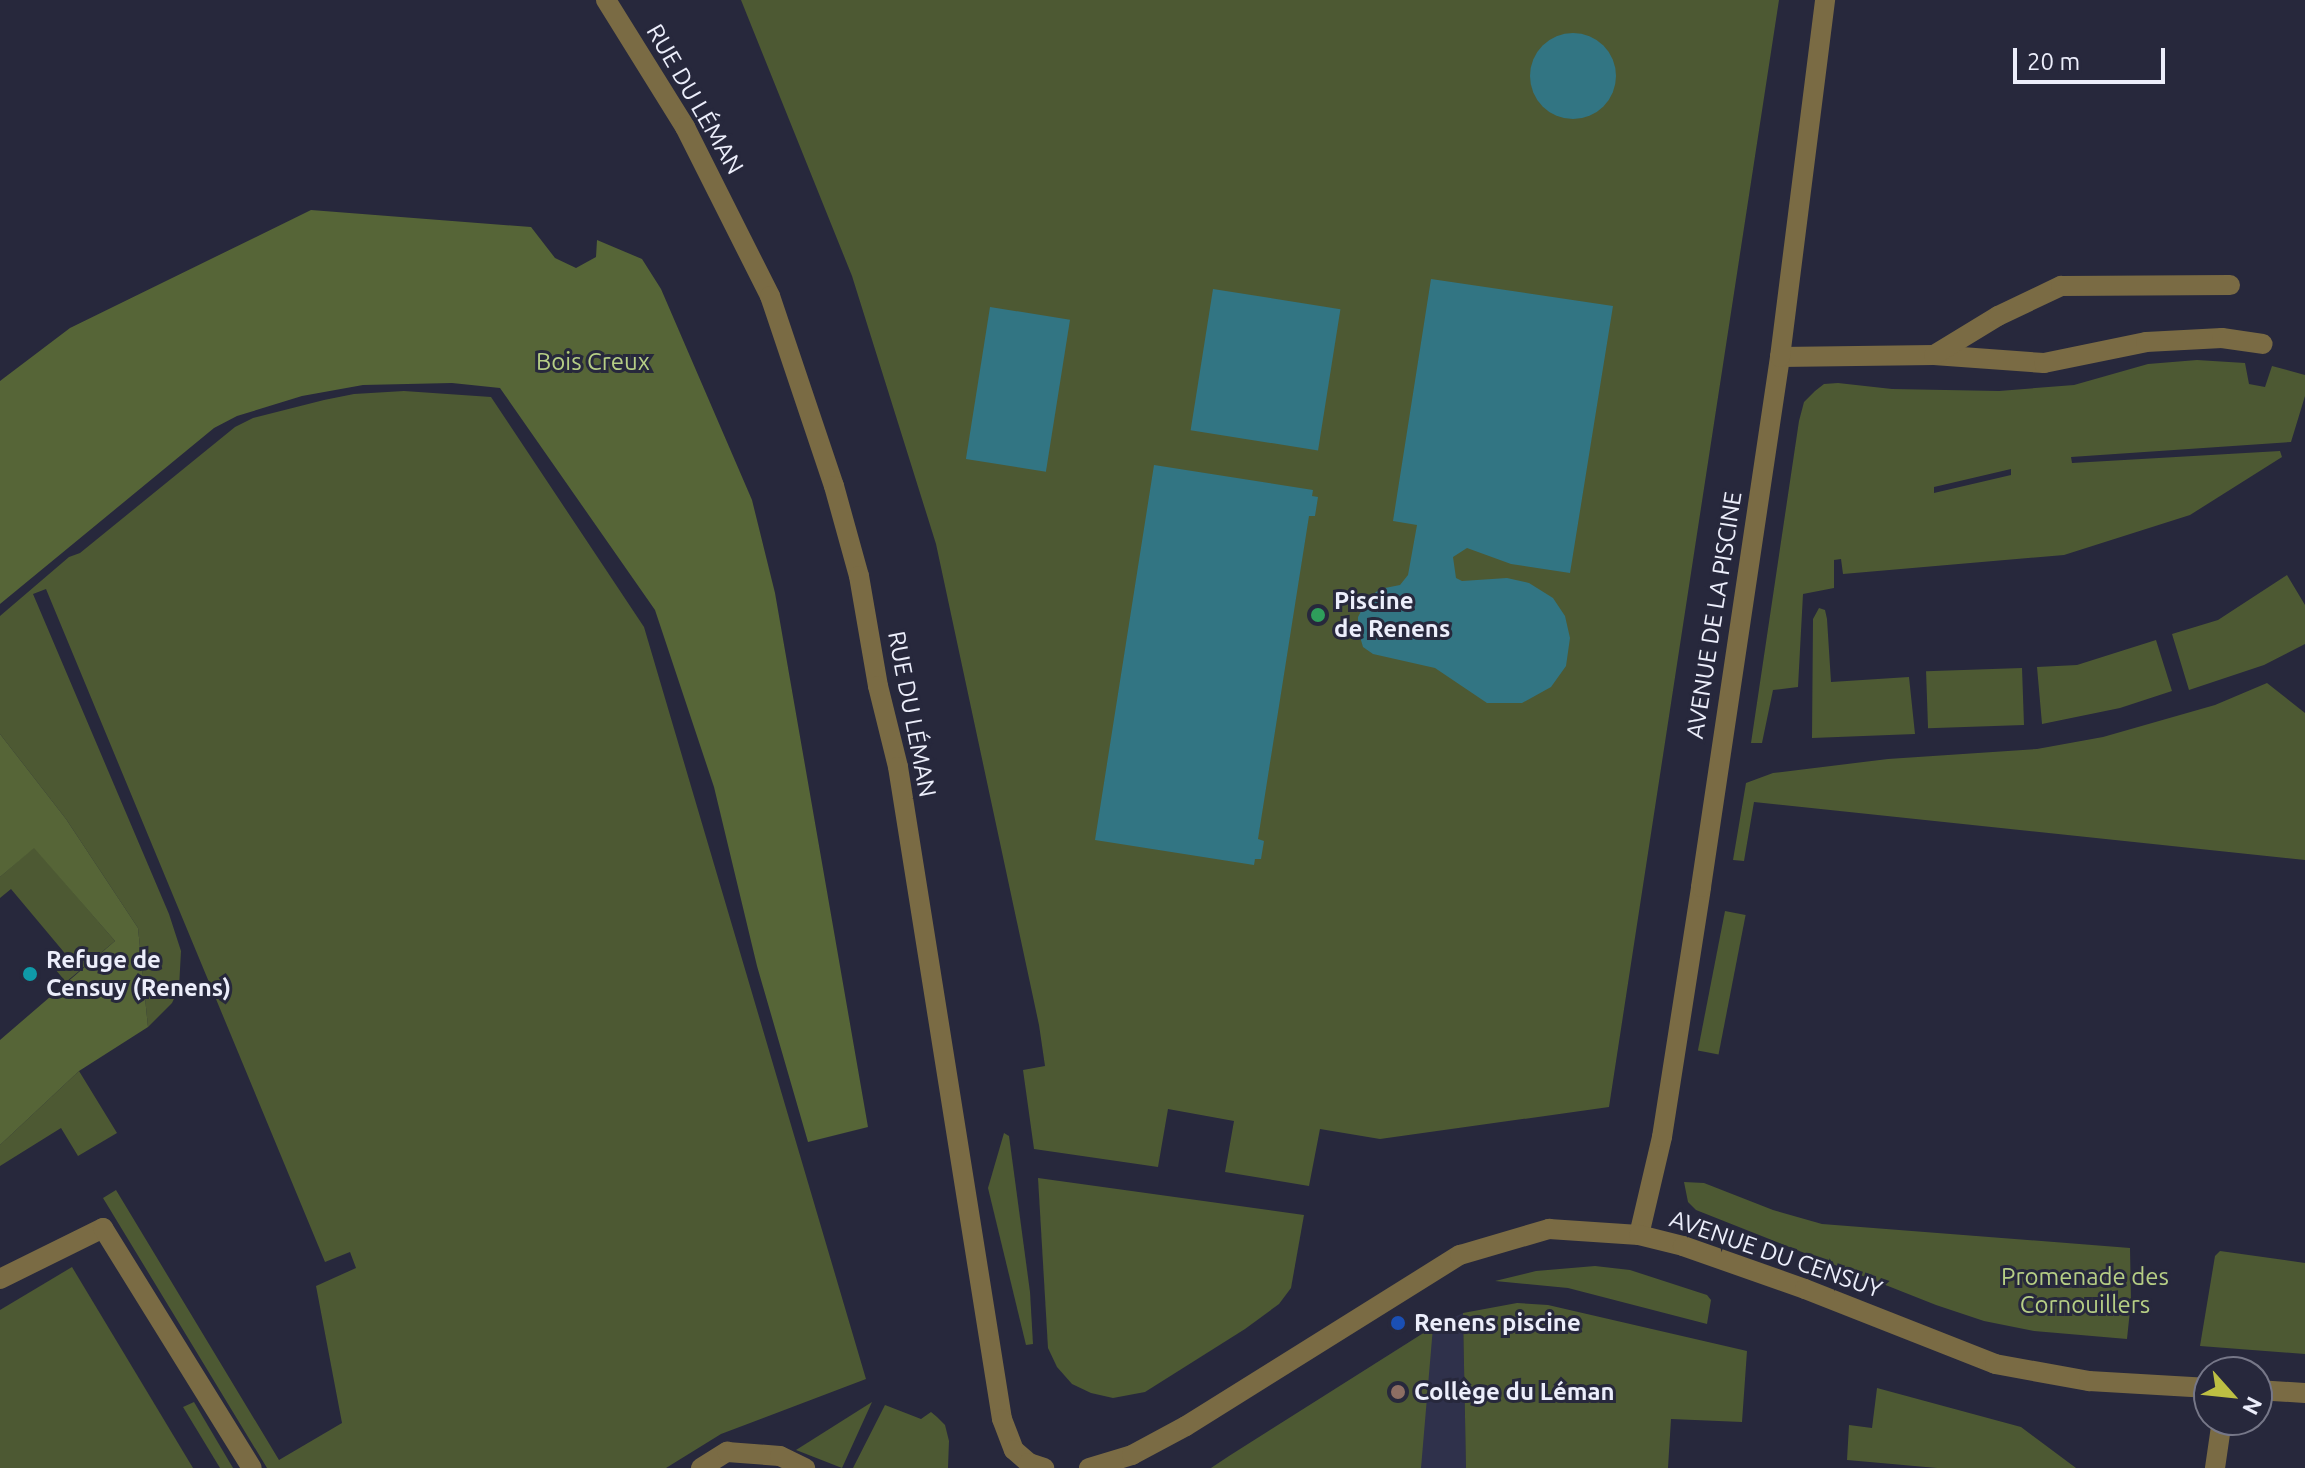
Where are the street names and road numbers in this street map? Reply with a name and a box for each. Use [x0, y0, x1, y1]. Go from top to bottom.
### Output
street label: RUE DU LÉMAN [640, 19, 750, 179]
street label: AVENUE DE LA PISCINE [1680, 489, 1748, 741]
street label: RUE DU LÉMAN [882, 629, 942, 799]
street label: AVENUE DU CENSUY [1666, 1204, 1886, 1304]

